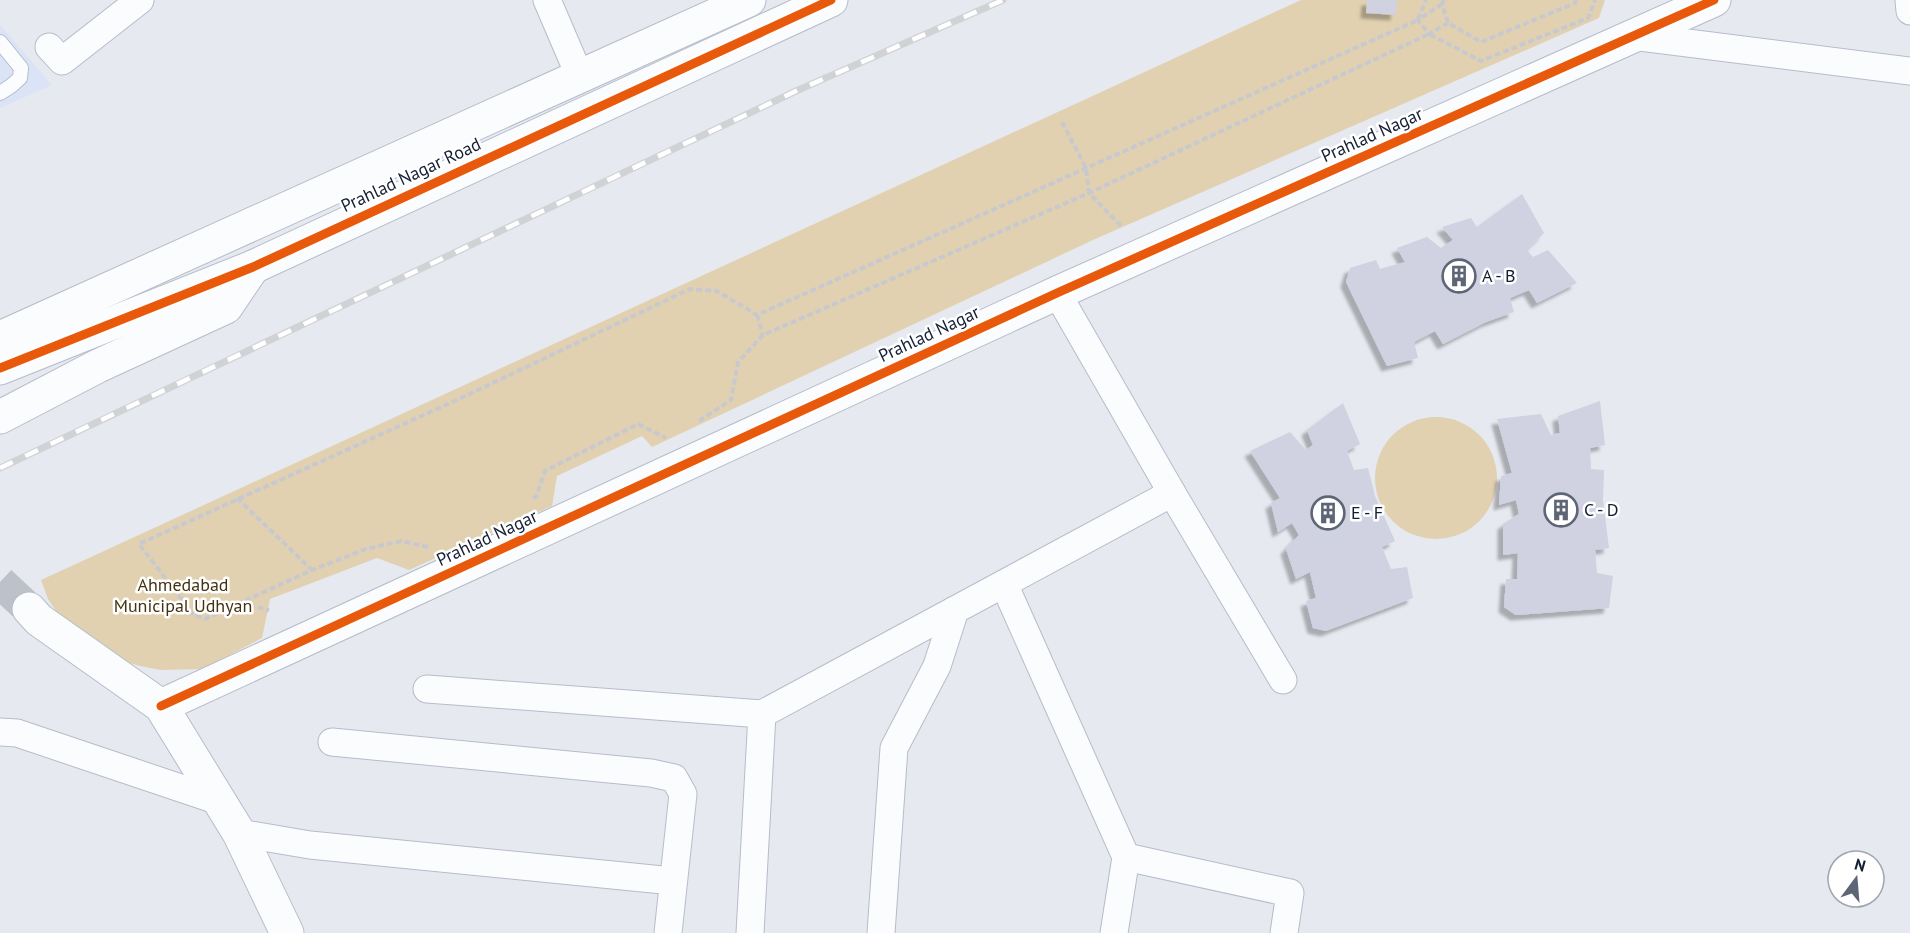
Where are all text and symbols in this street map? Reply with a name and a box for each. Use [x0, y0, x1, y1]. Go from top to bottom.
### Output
street label: Prahlad Nagar [1317, 102, 1426, 167]
street label: Prahlad Nagar Road [337, 132, 484, 217]
building icon: A - B [1441, 258, 1477, 294]
place label: A - B [1482, 264, 1516, 287]
street label: Prahlad Nagar [875, 300, 983, 367]
building icon: C - D [1543, 492, 1579, 528]
building icon: E - F [1310, 495, 1346, 531]
place label: C - D [1584, 498, 1619, 521]
place label: E - F [1351, 501, 1383, 524]
street label: Prahlad Nagar [433, 504, 541, 571]
park label: Ahmedabad Municipal Udhyan [114, 573, 252, 617]
north arrow [1826, 849, 1886, 909]
text: N [1852, 854, 1868, 876]

